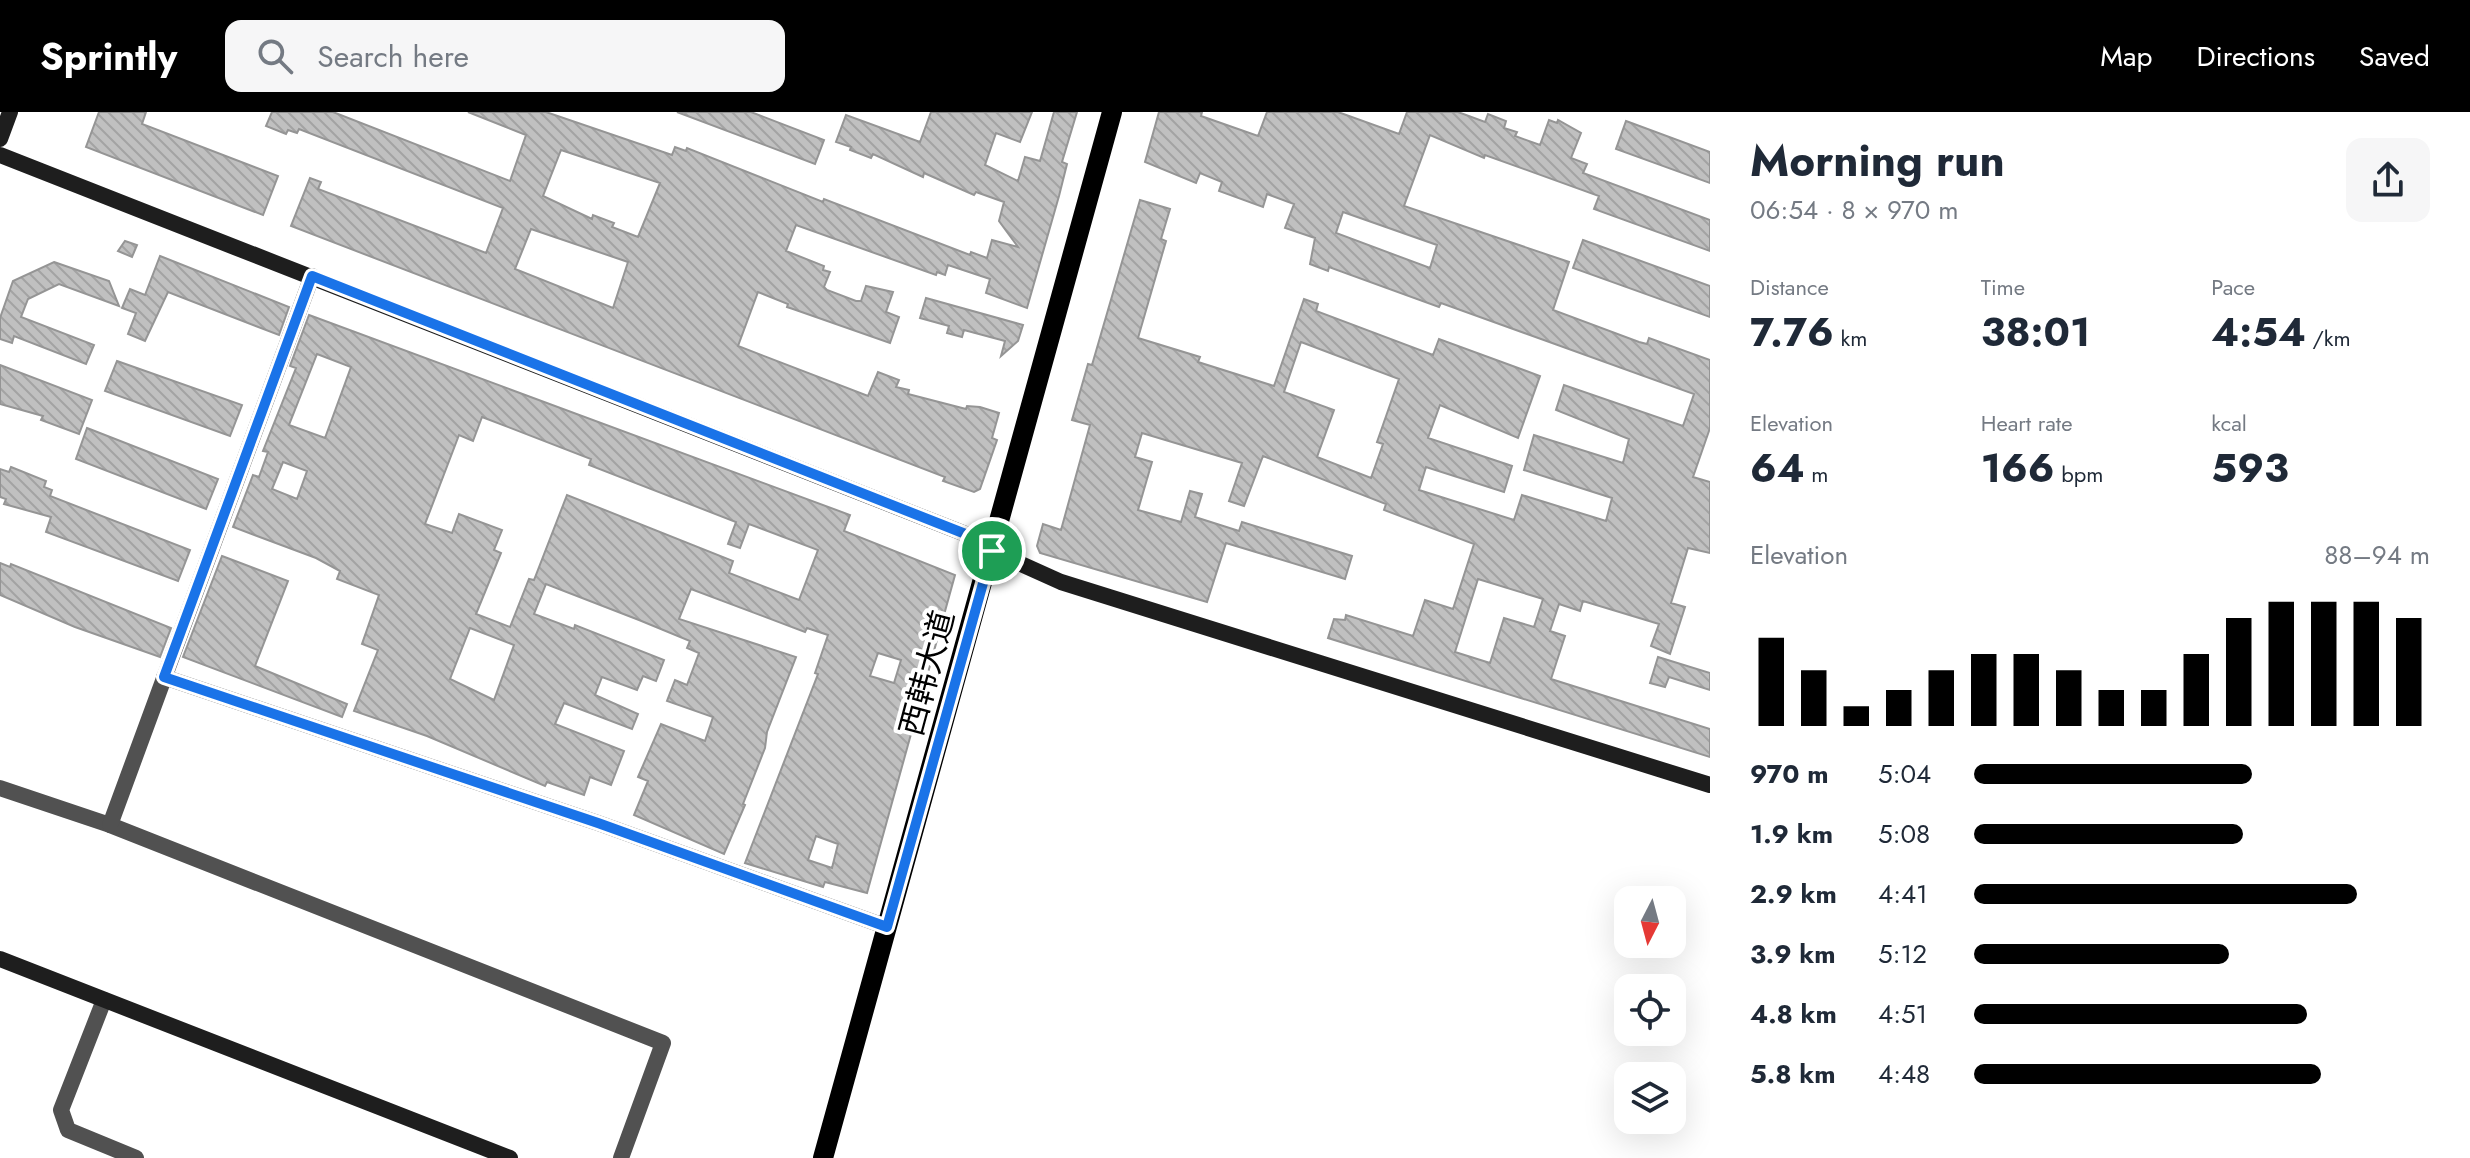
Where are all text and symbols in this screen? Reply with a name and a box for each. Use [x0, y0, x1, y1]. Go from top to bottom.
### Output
search box [225, 20, 785, 92]
text: Sprintly [40, 29, 177, 84]
icon: search [253, 34, 297, 78]
text: Search here [317, 35, 469, 78]
text: Map [2100, 36, 2152, 77]
text: Directions [2196, 36, 2315, 77]
text: Saved [2359, 36, 2430, 77]
text: Morning run [1750, 129, 2005, 193]
button: share [2346, 138, 2430, 222]
text: 06:54 · 8 × 970 m [1750, 191, 1958, 229]
text: Distance [1750, 271, 1829, 303]
text: Time [1981, 271, 2025, 303]
text: Pace [2211, 271, 2255, 303]
text: 7.76 [1750, 303, 1834, 361]
text: 38:01 [1981, 303, 2090, 361]
text: 4:54 [2211, 303, 2306, 361]
text: km [1834, 322, 1867, 354]
text: /km [2306, 322, 2351, 354]
text: Elevation [1750, 407, 1833, 439]
text: Heart rate [1981, 407, 2072, 439]
text: kcal [2211, 407, 2247, 439]
text: 64 [1750, 439, 1805, 497]
text: 166 [1981, 439, 2055, 497]
text: 593 [2211, 439, 2289, 497]
text: m [1805, 458, 1828, 490]
text: bpm [2055, 458, 2103, 490]
pin [958, 517, 1026, 585]
icon: arrive [970, 529, 1014, 573]
text: Elevation [1750, 536, 1848, 574]
text: 88–94 m [2324, 536, 2430, 574]
street label: 西韩大道 [888, 605, 966, 741]
text: 970 m [1750, 755, 1829, 793]
text: 5:04 [1878, 755, 1931, 793]
text: 1.9 km [1750, 815, 1833, 853]
text: 5:08 [1878, 815, 1930, 853]
text: 2.9 km [1750, 875, 1837, 913]
text: 4:41 [1878, 875, 1928, 913]
north arrow [1614, 886, 1686, 958]
map controls [1614, 886, 1686, 1134]
text: 3.9 km [1750, 935, 1836, 973]
text: 5:12 [1878, 935, 1927, 973]
button: locate [1614, 974, 1686, 1046]
text: 4.8 km [1750, 995, 1837, 1033]
text: 4:51 [1878, 995, 1927, 1033]
text: 5.8 km [1750, 1055, 1836, 1093]
text: 4:48 [1878, 1055, 1930, 1093]
button: layers [1614, 1062, 1686, 1134]

